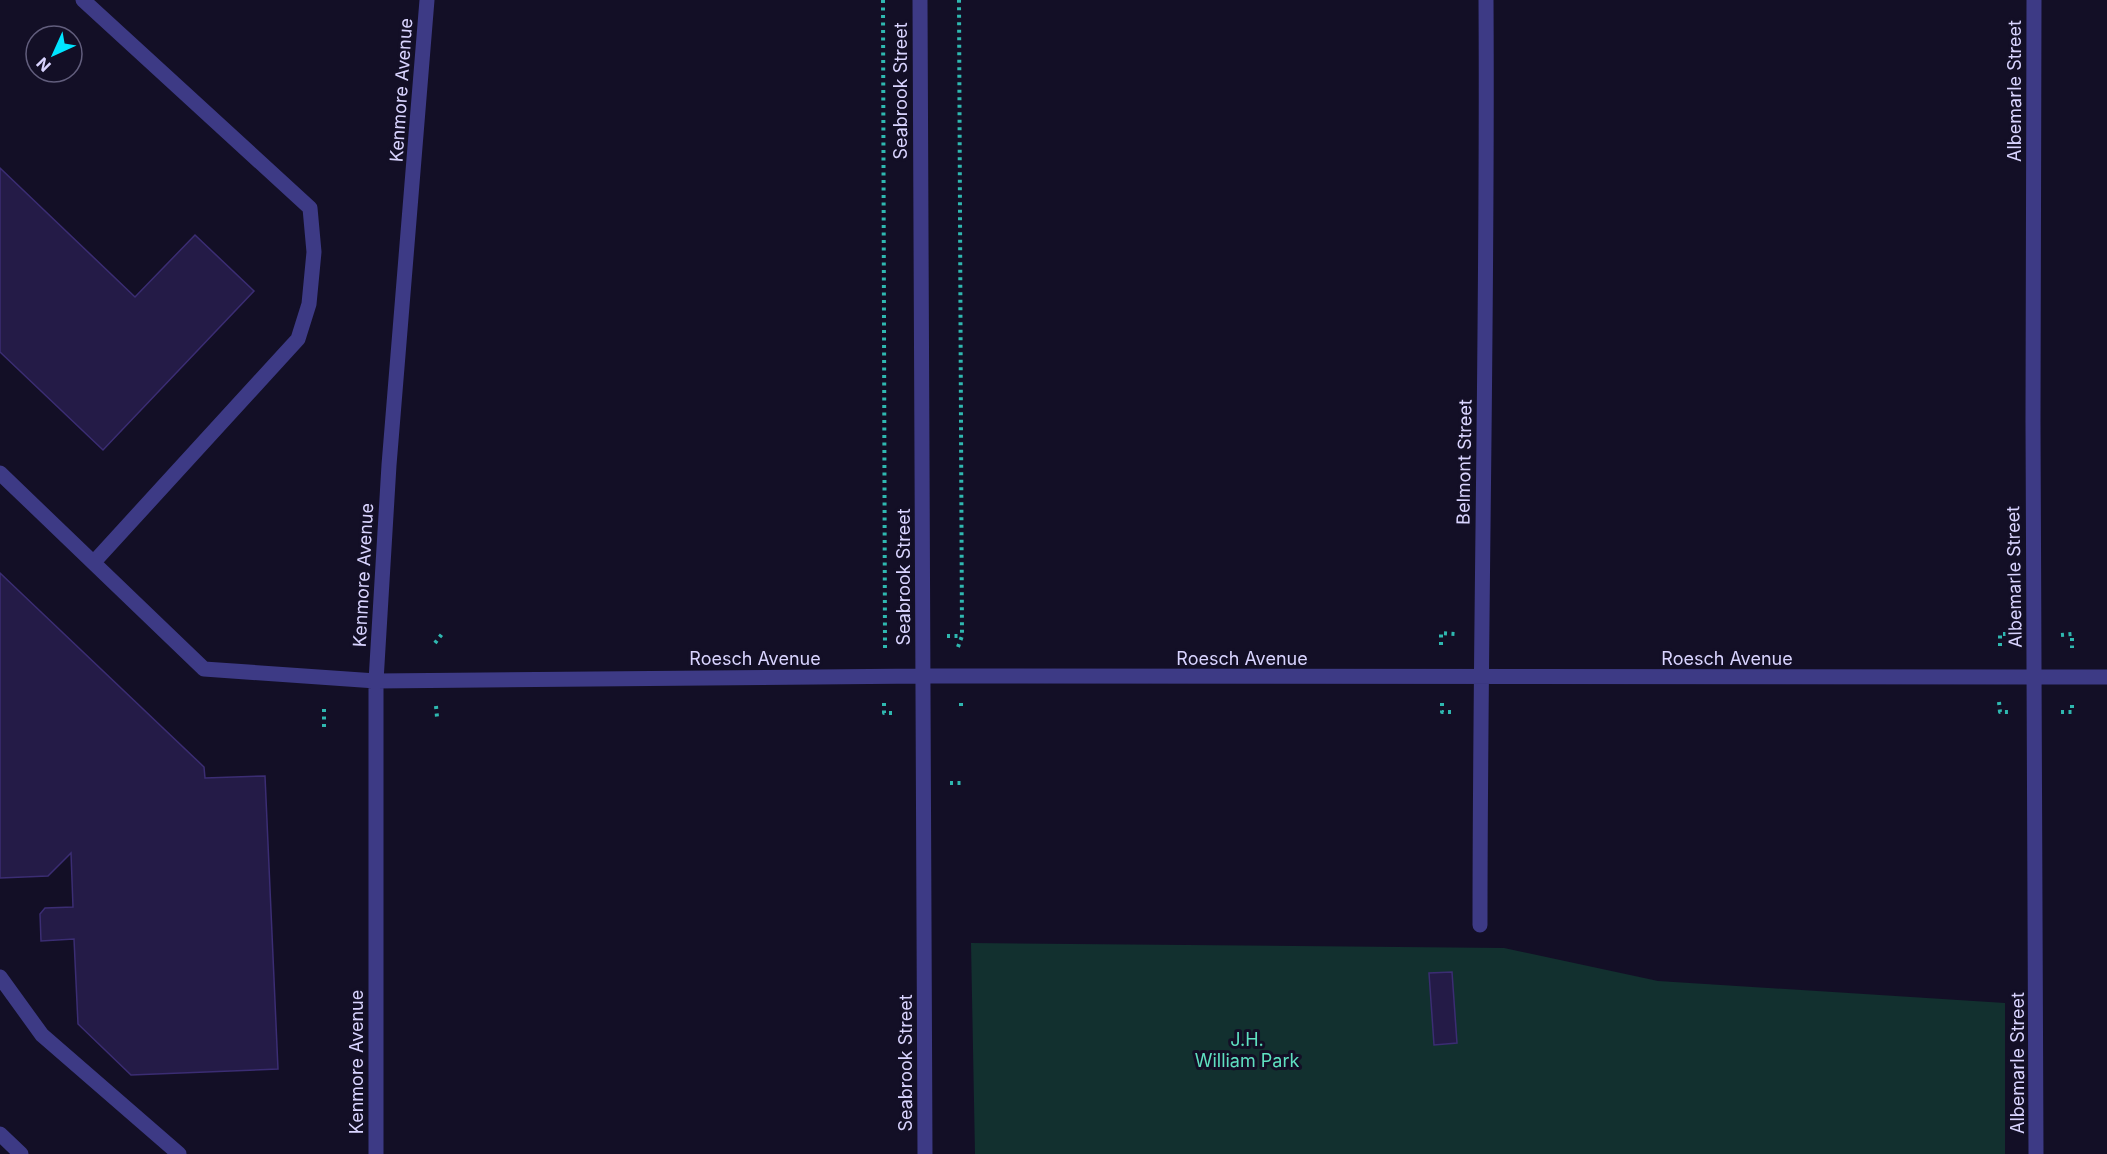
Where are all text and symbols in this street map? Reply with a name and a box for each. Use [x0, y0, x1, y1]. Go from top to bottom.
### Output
street label: Kenmore Avenue [385, 17, 417, 163]
street label: Albemarle Street [2004, 20, 2025, 162]
street label: Seabrook Street [890, 22, 911, 160]
north arrow [24, 24, 84, 84]
text: N [32, 53, 55, 76]
street label: Belmont Street [1452, 399, 1476, 525]
street label: Kenmore Avenue [349, 502, 377, 648]
street label: Albemarle Street [2002, 506, 2026, 648]
street label: Seabrook Street [893, 508, 914, 646]
street label: Roesch Avenue [689, 648, 821, 669]
street label: Roesch Avenue [1176, 648, 1308, 669]
street label: Roesch Avenue [1661, 648, 1793, 669]
street label: Kenmore Avenue [346, 990, 367, 1134]
street label: Albemarle Street [2007, 992, 2028, 1134]
street label: Seabrook Street [895, 994, 916, 1132]
park label: J.H. William Park [1195, 1029, 1299, 1071]

